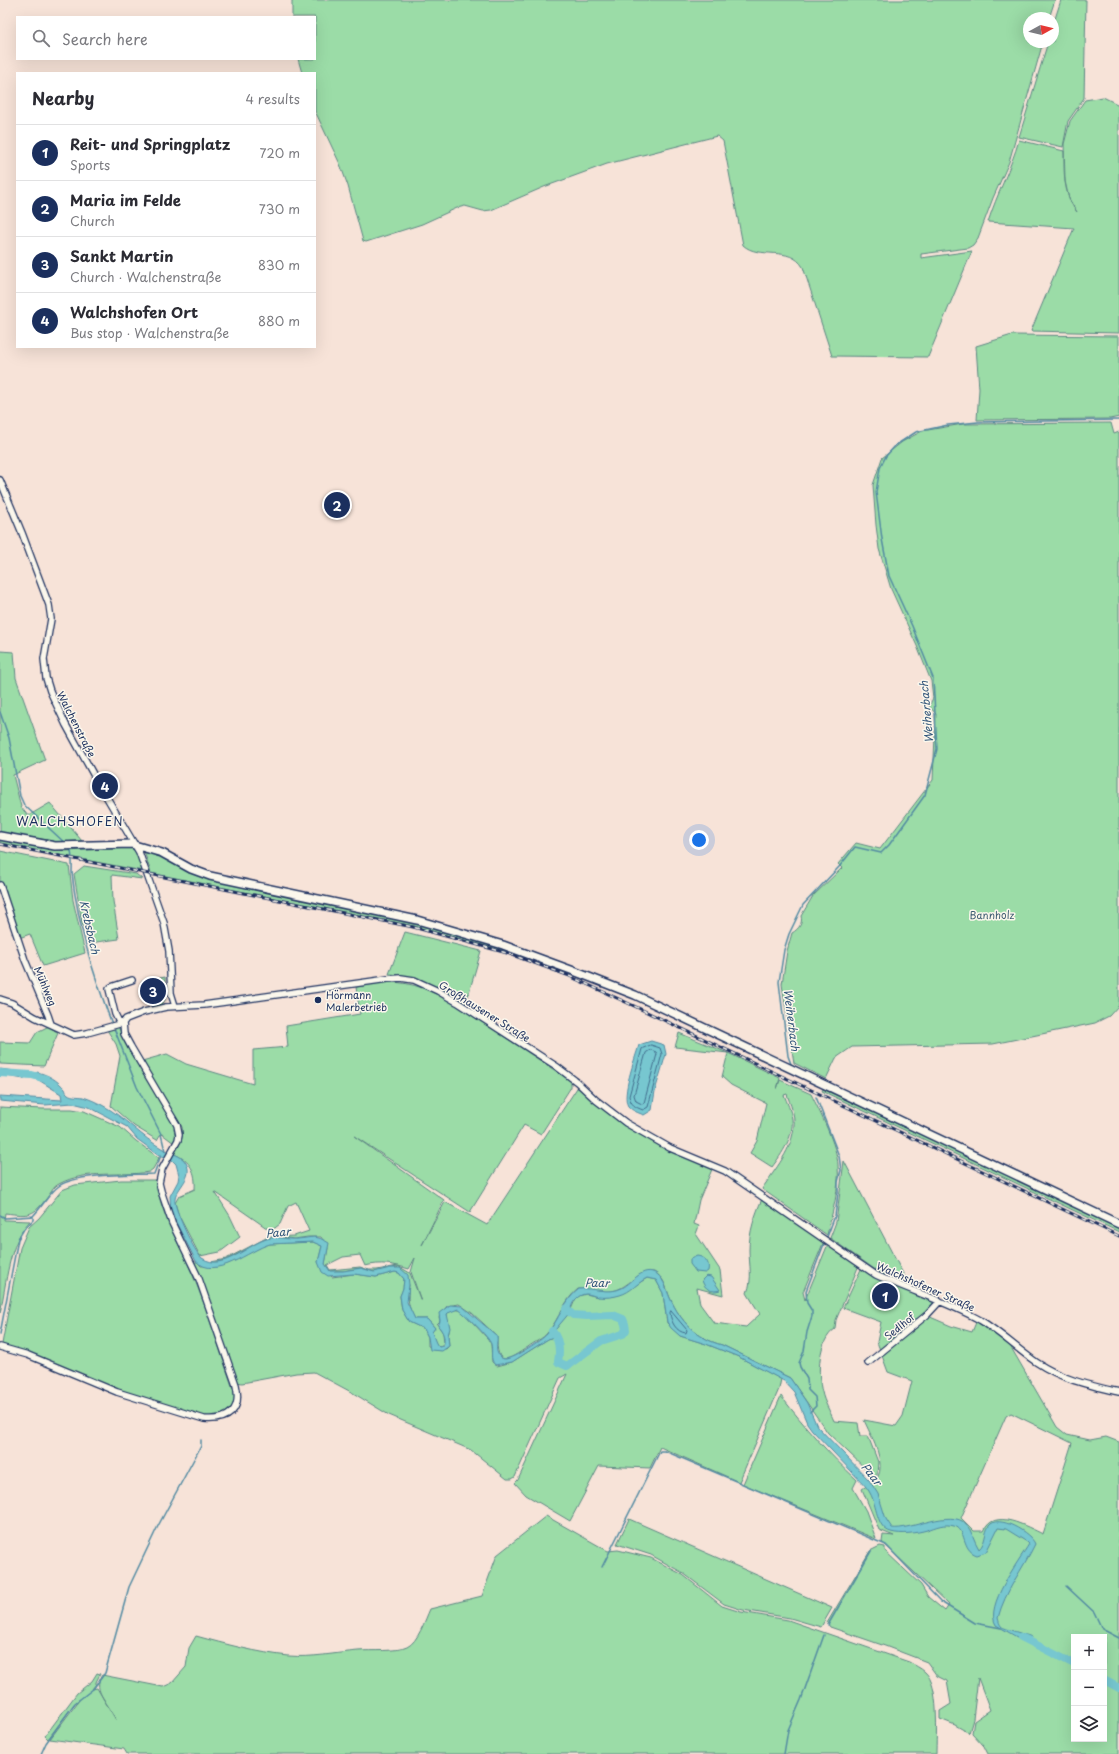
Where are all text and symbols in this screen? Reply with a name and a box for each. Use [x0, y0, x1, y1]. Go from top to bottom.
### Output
north arrow [1023, 12, 1059, 48]
search box [16, 16, 316, 60]
icon: search [30, 27, 52, 49]
text: Search here [62, 27, 148, 50]
text: Nearby [32, 85, 94, 111]
text: 4 results [246, 89, 300, 108]
text: Reit- und Springplatz [70, 132, 230, 155]
text: 1 [42, 143, 48, 162]
text: 720 m [260, 143, 300, 162]
text: Sports [70, 155, 110, 174]
text: Maria im Felde [70, 188, 181, 211]
text: 2 [40, 199, 50, 218]
text: 730 m [259, 199, 300, 218]
text: Church [70, 211, 115, 230]
text: Sankt Martin [70, 244, 173, 267]
text: 3 [41, 255, 49, 274]
text: 830 m [258, 255, 300, 274]
text: Church · Walchenstraße [70, 267, 221, 286]
text: Walchshofen Ort [70, 300, 198, 323]
text: 4 [41, 311, 49, 330]
text: 880 m [258, 311, 300, 330]
text: Bus stop · Walchenstraße [70, 323, 229, 342]
pin: 2 [324, 490, 350, 520]
water label: Weiherbach [915, 680, 937, 744]
street label: Walchenstraße [54, 688, 100, 760]
pin: 4 [92, 771, 118, 801]
district label: WALCHSHOFEN [16, 812, 124, 830]
your location [689, 830, 709, 850]
water label: Krebsbach [76, 898, 105, 956]
park label: Bannholz [970, 907, 1015, 922]
street label: Mühlweg [31, 964, 61, 1008]
pin: 3 [140, 976, 166, 1006]
street label: Großhausener Straße [437, 977, 533, 1045]
place label: Hörmann Malerbetrieb [326, 987, 387, 1014]
water label: Weiherbach [780, 988, 804, 1053]
marker: Hörmann Malerbetrieb [313, 995, 323, 1005]
water label: Paar [265, 1222, 293, 1242]
street label: Walchshofener Straße [874, 1258, 978, 1314]
water label: Paar [585, 1274, 611, 1291]
pin: 1 [872, 1281, 898, 1311]
street label: Sedlhof [881, 1308, 918, 1343]
water label: Paar [858, 1459, 888, 1491]
map controls [1071, 1634, 1107, 1742]
button: + [1071, 1634, 1107, 1670]
button: − [1071, 1670, 1107, 1706]
button: layers [1071, 1706, 1107, 1742]

